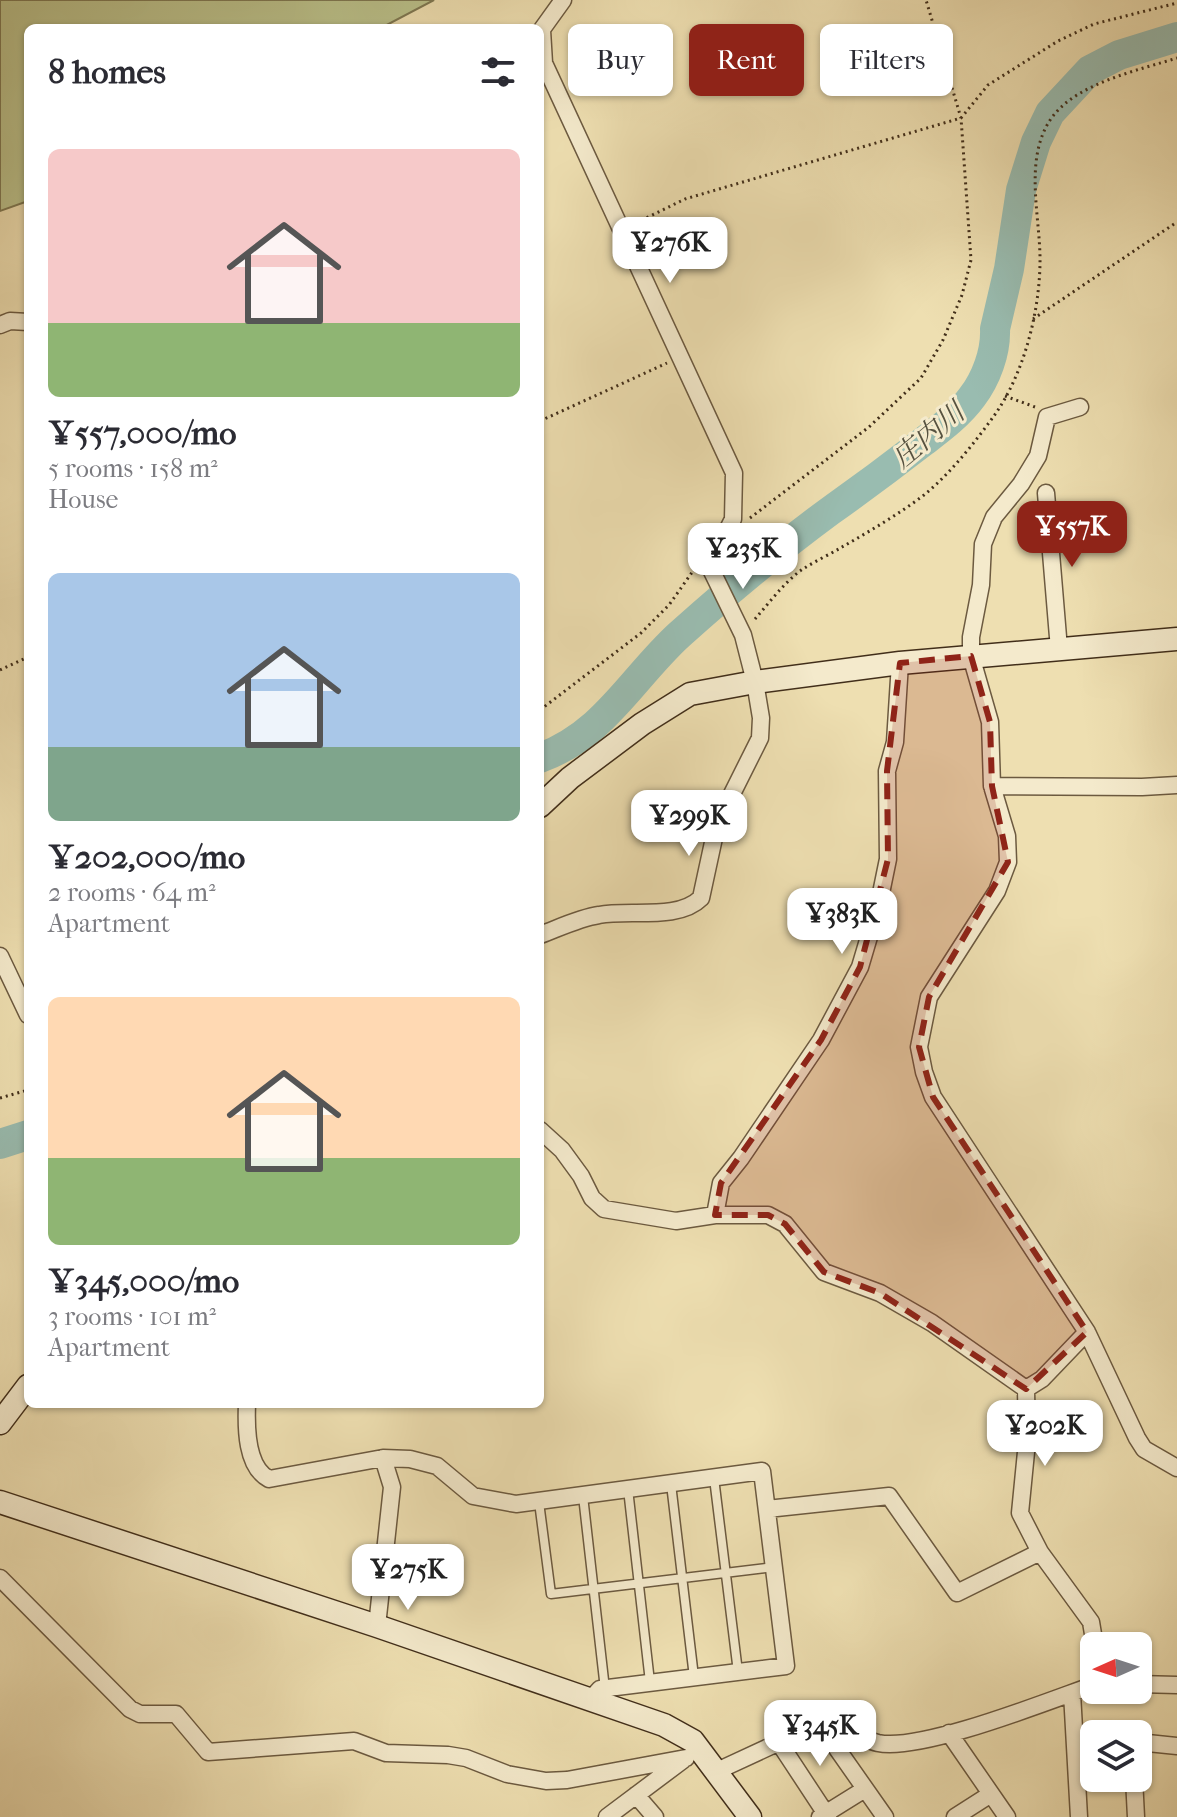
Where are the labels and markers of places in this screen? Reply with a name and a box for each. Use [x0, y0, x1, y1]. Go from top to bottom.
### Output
pin: ¥276K [614, 217, 726, 285]
pin: ¥557K [1016, 501, 1128, 569]
pin: ¥235K [687, 523, 799, 591]
pin: ¥299K [633, 790, 745, 858]
pin: ¥383K [786, 888, 898, 956]
pin: ¥202K [989, 1400, 1101, 1468]
pin: ¥275K [352, 1544, 464, 1612]
pin: ¥345K [764, 1700, 876, 1768]

